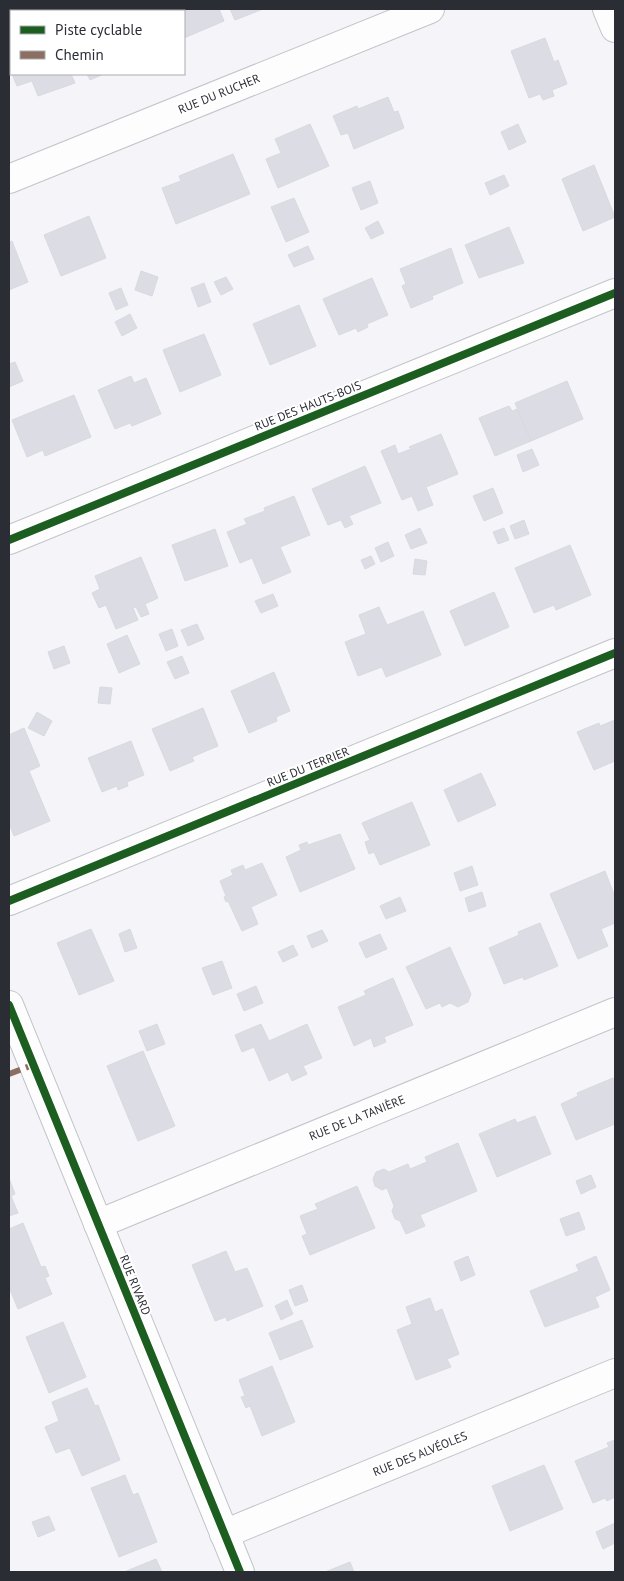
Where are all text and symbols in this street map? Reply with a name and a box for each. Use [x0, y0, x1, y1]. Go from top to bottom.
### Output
legend [10, 10, 185, 75]
text: Piste cyclable [55, 20, 142, 39]
text: Chemin [55, 45, 104, 64]
street label: RUE DU RUCHER [176, 70, 262, 117]
street label: RUE DES HAUTS-BOIS [252, 377, 363, 434]
street label: RUE DU TERRIER [264, 743, 351, 790]
street label: RUE DE LA TANIÈRE [307, 1091, 407, 1144]
street label: RUE RIVARD [117, 1253, 154, 1317]
street label: RUE DES ALVÉOLES [370, 1428, 469, 1479]

